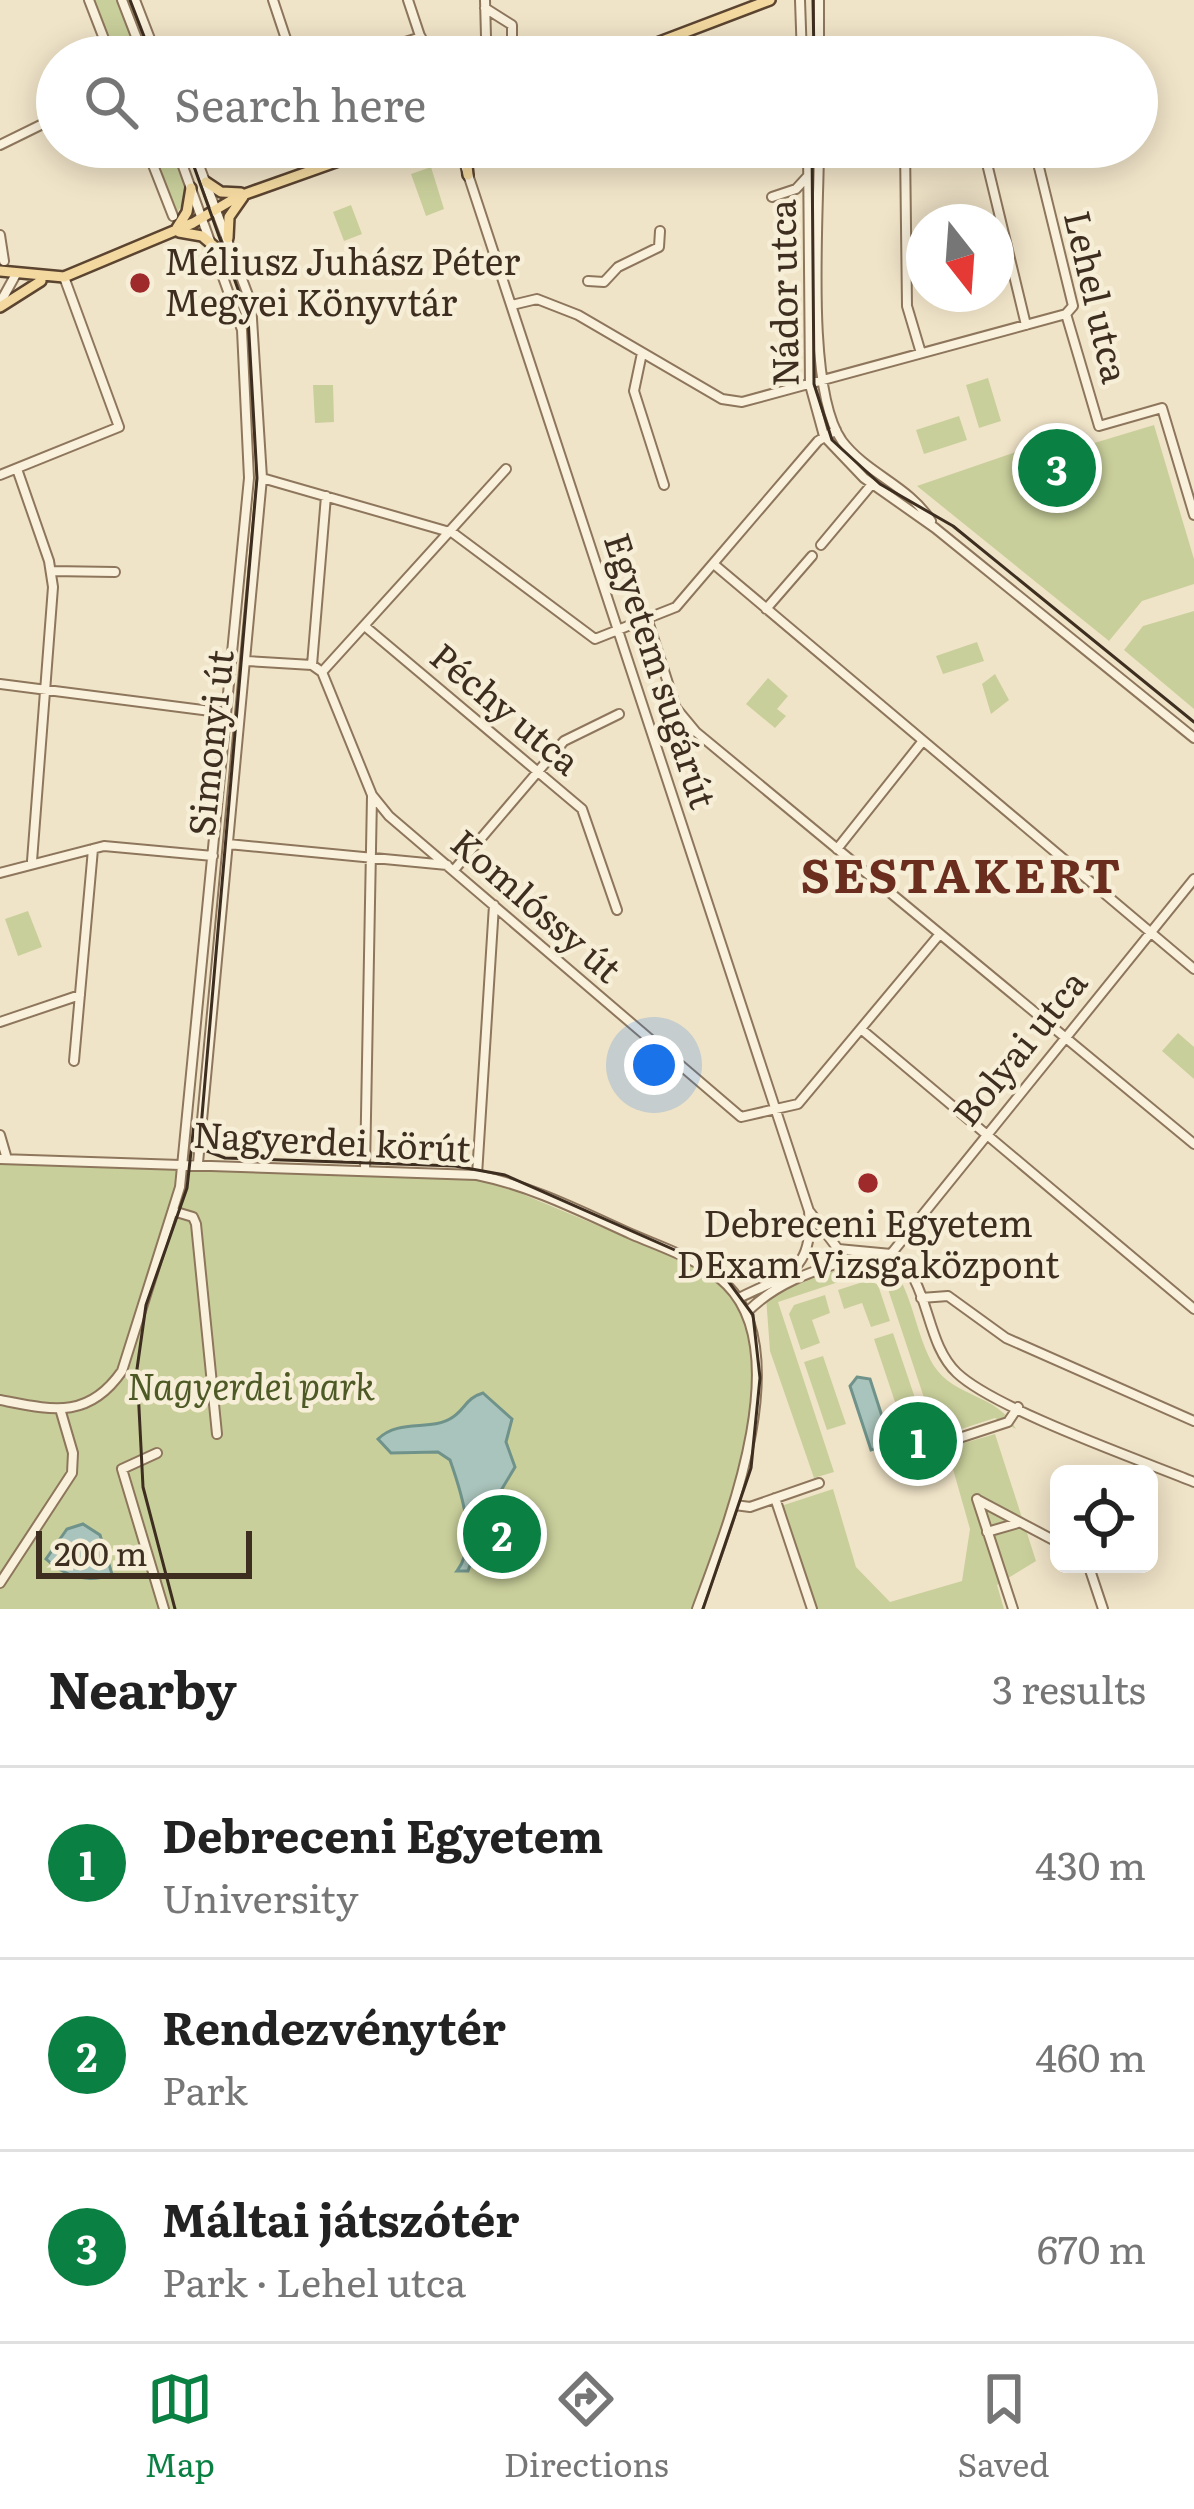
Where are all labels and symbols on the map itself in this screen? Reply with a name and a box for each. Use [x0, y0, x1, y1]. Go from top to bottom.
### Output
street label: Nádor utca [753, 198, 810, 387]
north arrow [906, 204, 1014, 312]
street label: Lehel utca [1053, 205, 1144, 389]
place label: Méliusz Juhász Péter Megyei Könyvtár [164, 233, 520, 327]
marker: Méliusz Juhász Péter Megyei Könyvtár [127, 270, 153, 296]
pin: 3 [1018, 423, 1096, 513]
street label: Egyetem sugárút [593, 526, 732, 815]
street label: Péchy utca [420, 628, 594, 786]
street label: Simonyi út [172, 647, 245, 839]
street label: Komlóssy út [441, 815, 635, 994]
district label: SESTAKERT [801, 837, 1123, 908]
street label: Bolyai utca [938, 956, 1098, 1136]
your location [624, 1035, 684, 1095]
street label: Nagyerdei körút [192, 1106, 473, 1173]
marker: Debreceni Egyetem DExam Vizsgaközpont [855, 1170, 881, 1196]
place label: Debreceni Egyetem DExam Vizsgaközpont [676, 1195, 1060, 1289]
park label: Nagyerdei park [127, 1358, 375, 1411]
pin: 1 [879, 1396, 957, 1486]
pin: 2 [463, 1489, 541, 1579]
scale bar [36, 1525, 252, 1578]

